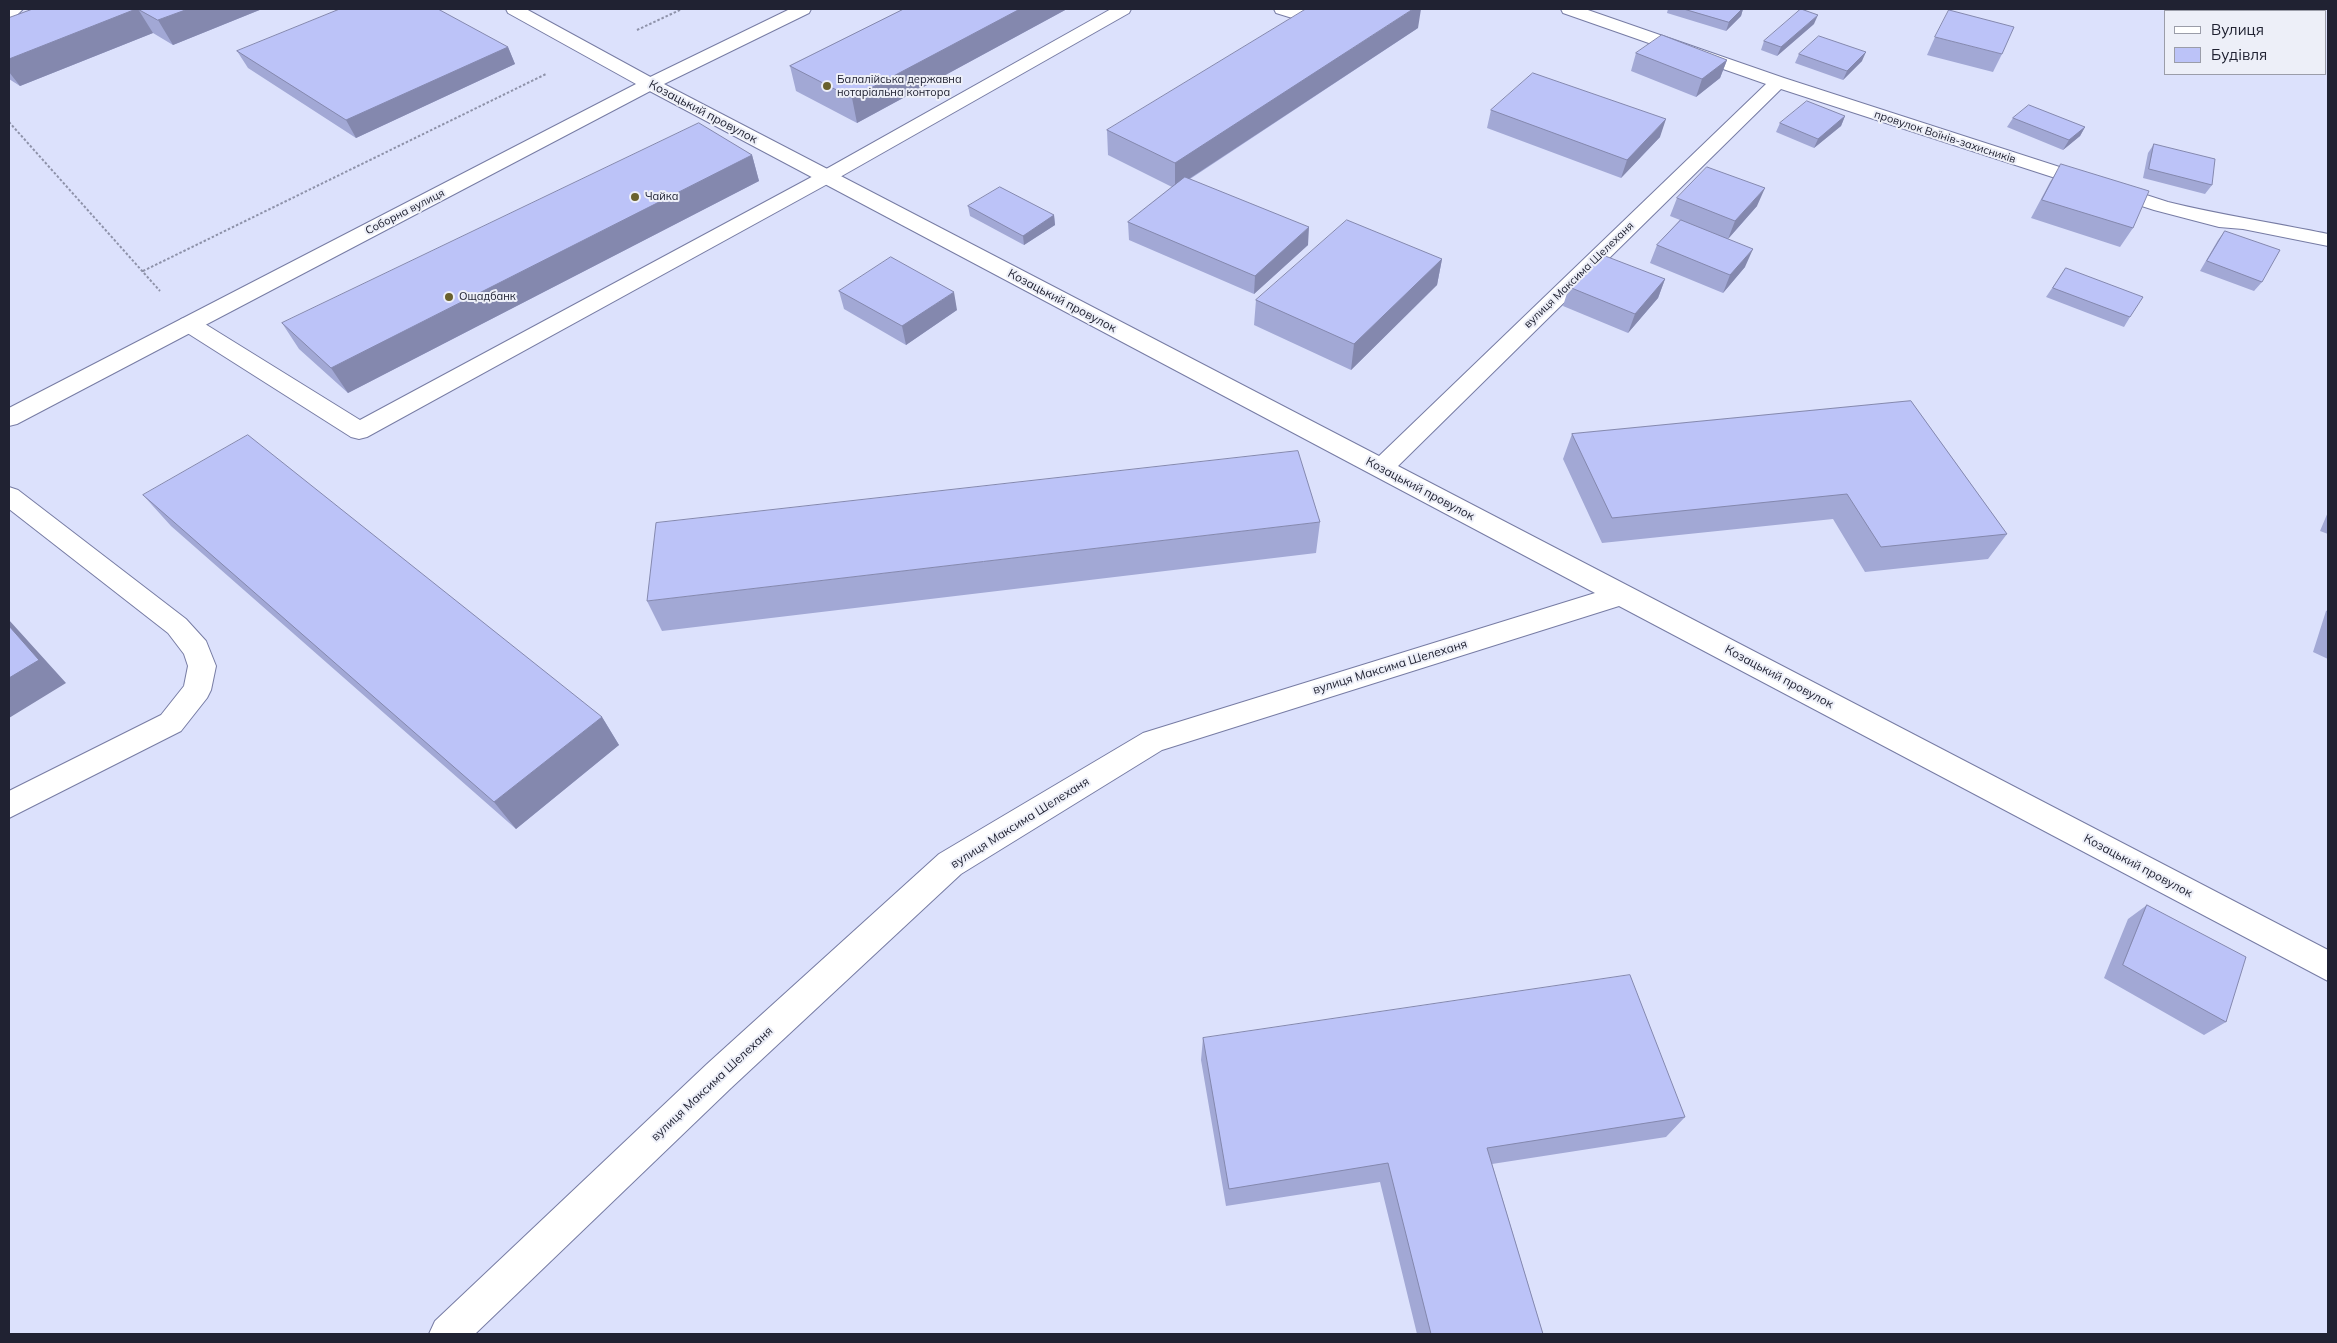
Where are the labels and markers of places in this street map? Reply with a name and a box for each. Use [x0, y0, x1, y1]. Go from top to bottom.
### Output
place label: Балалійська державна нотаріальна контора [837, 73, 962, 99]
marker: Балалійська державна нотаріальна контора [821, 80, 833, 92]
place label: Чайка [645, 190, 678, 204]
marker: Чайка [629, 191, 641, 203]
place label: Ощадбанк [459, 290, 516, 304]
marker: Ощадбанк [443, 291, 455, 303]

